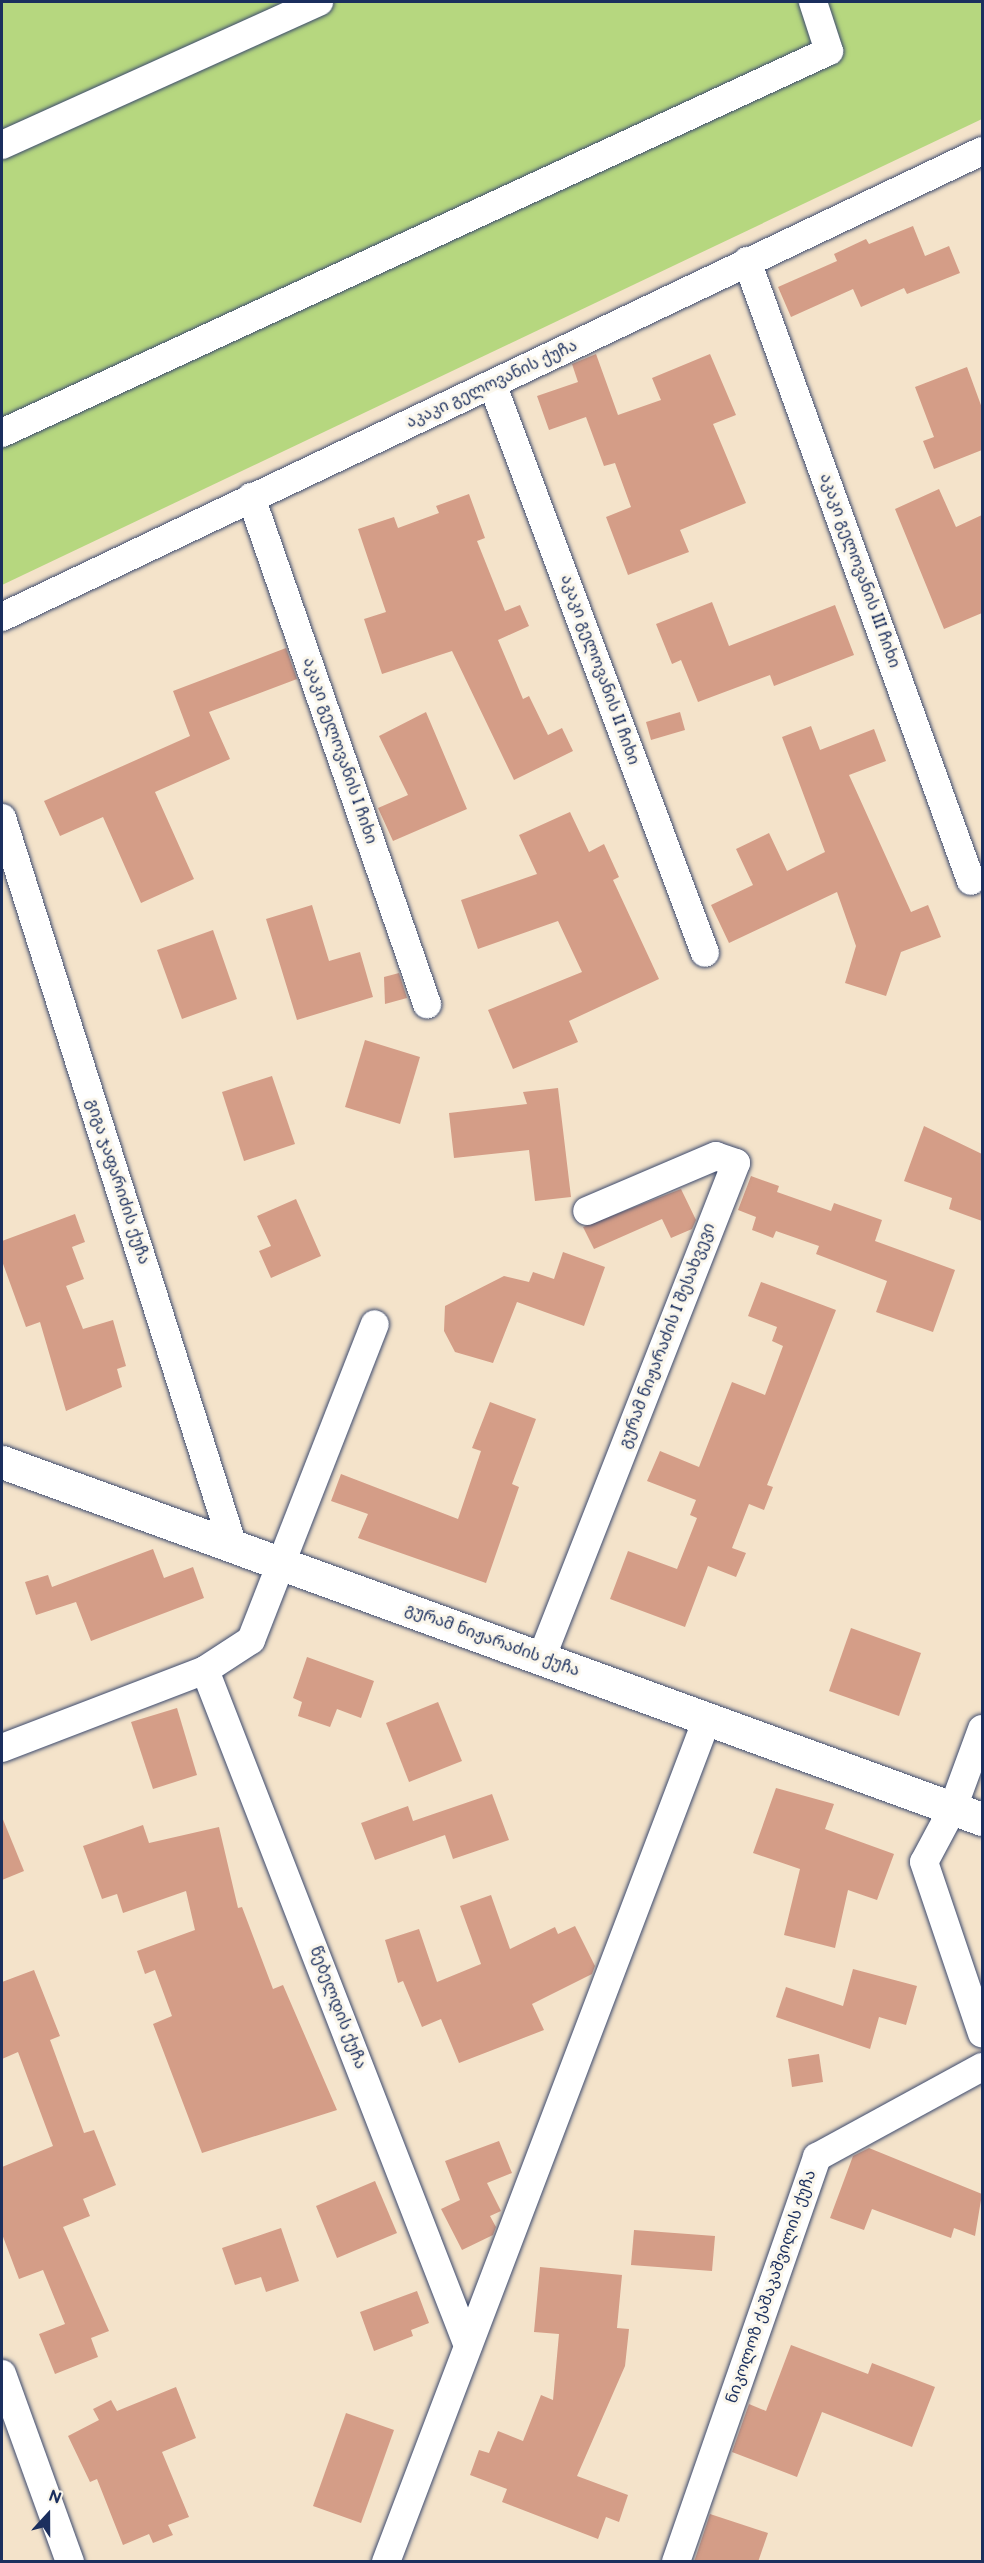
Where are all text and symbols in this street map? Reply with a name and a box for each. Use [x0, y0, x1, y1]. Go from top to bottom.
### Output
street label: აკაკი გელოვანის ქუჩა [403, 337, 581, 433]
street label: აკაკი გელოვანის III ჩიხი [815, 471, 903, 671]
street label: აკაკი გელოვანის II ჩიხი [556, 572, 642, 768]
street label: აკაკი გელოვანის I ჩიხი [298, 655, 380, 847]
street label: გიგა ჯაფარიძის ქუჩა [81, 1097, 153, 1267]
street label: გურამ ნიჟარაძის I შესახვევი [616, 1221, 720, 1451]
street label: გურამ ნიჟარაძის ქუჩა [402, 1600, 582, 1682]
street label: წებელდის ქუჩა [305, 1944, 369, 2072]
street label: ნიკოლოზ ქაშაკაშვილის ქუჩა [723, 2168, 821, 2406]
north arrow [18, 2485, 78, 2545]
text: N [46, 2487, 64, 2509]

